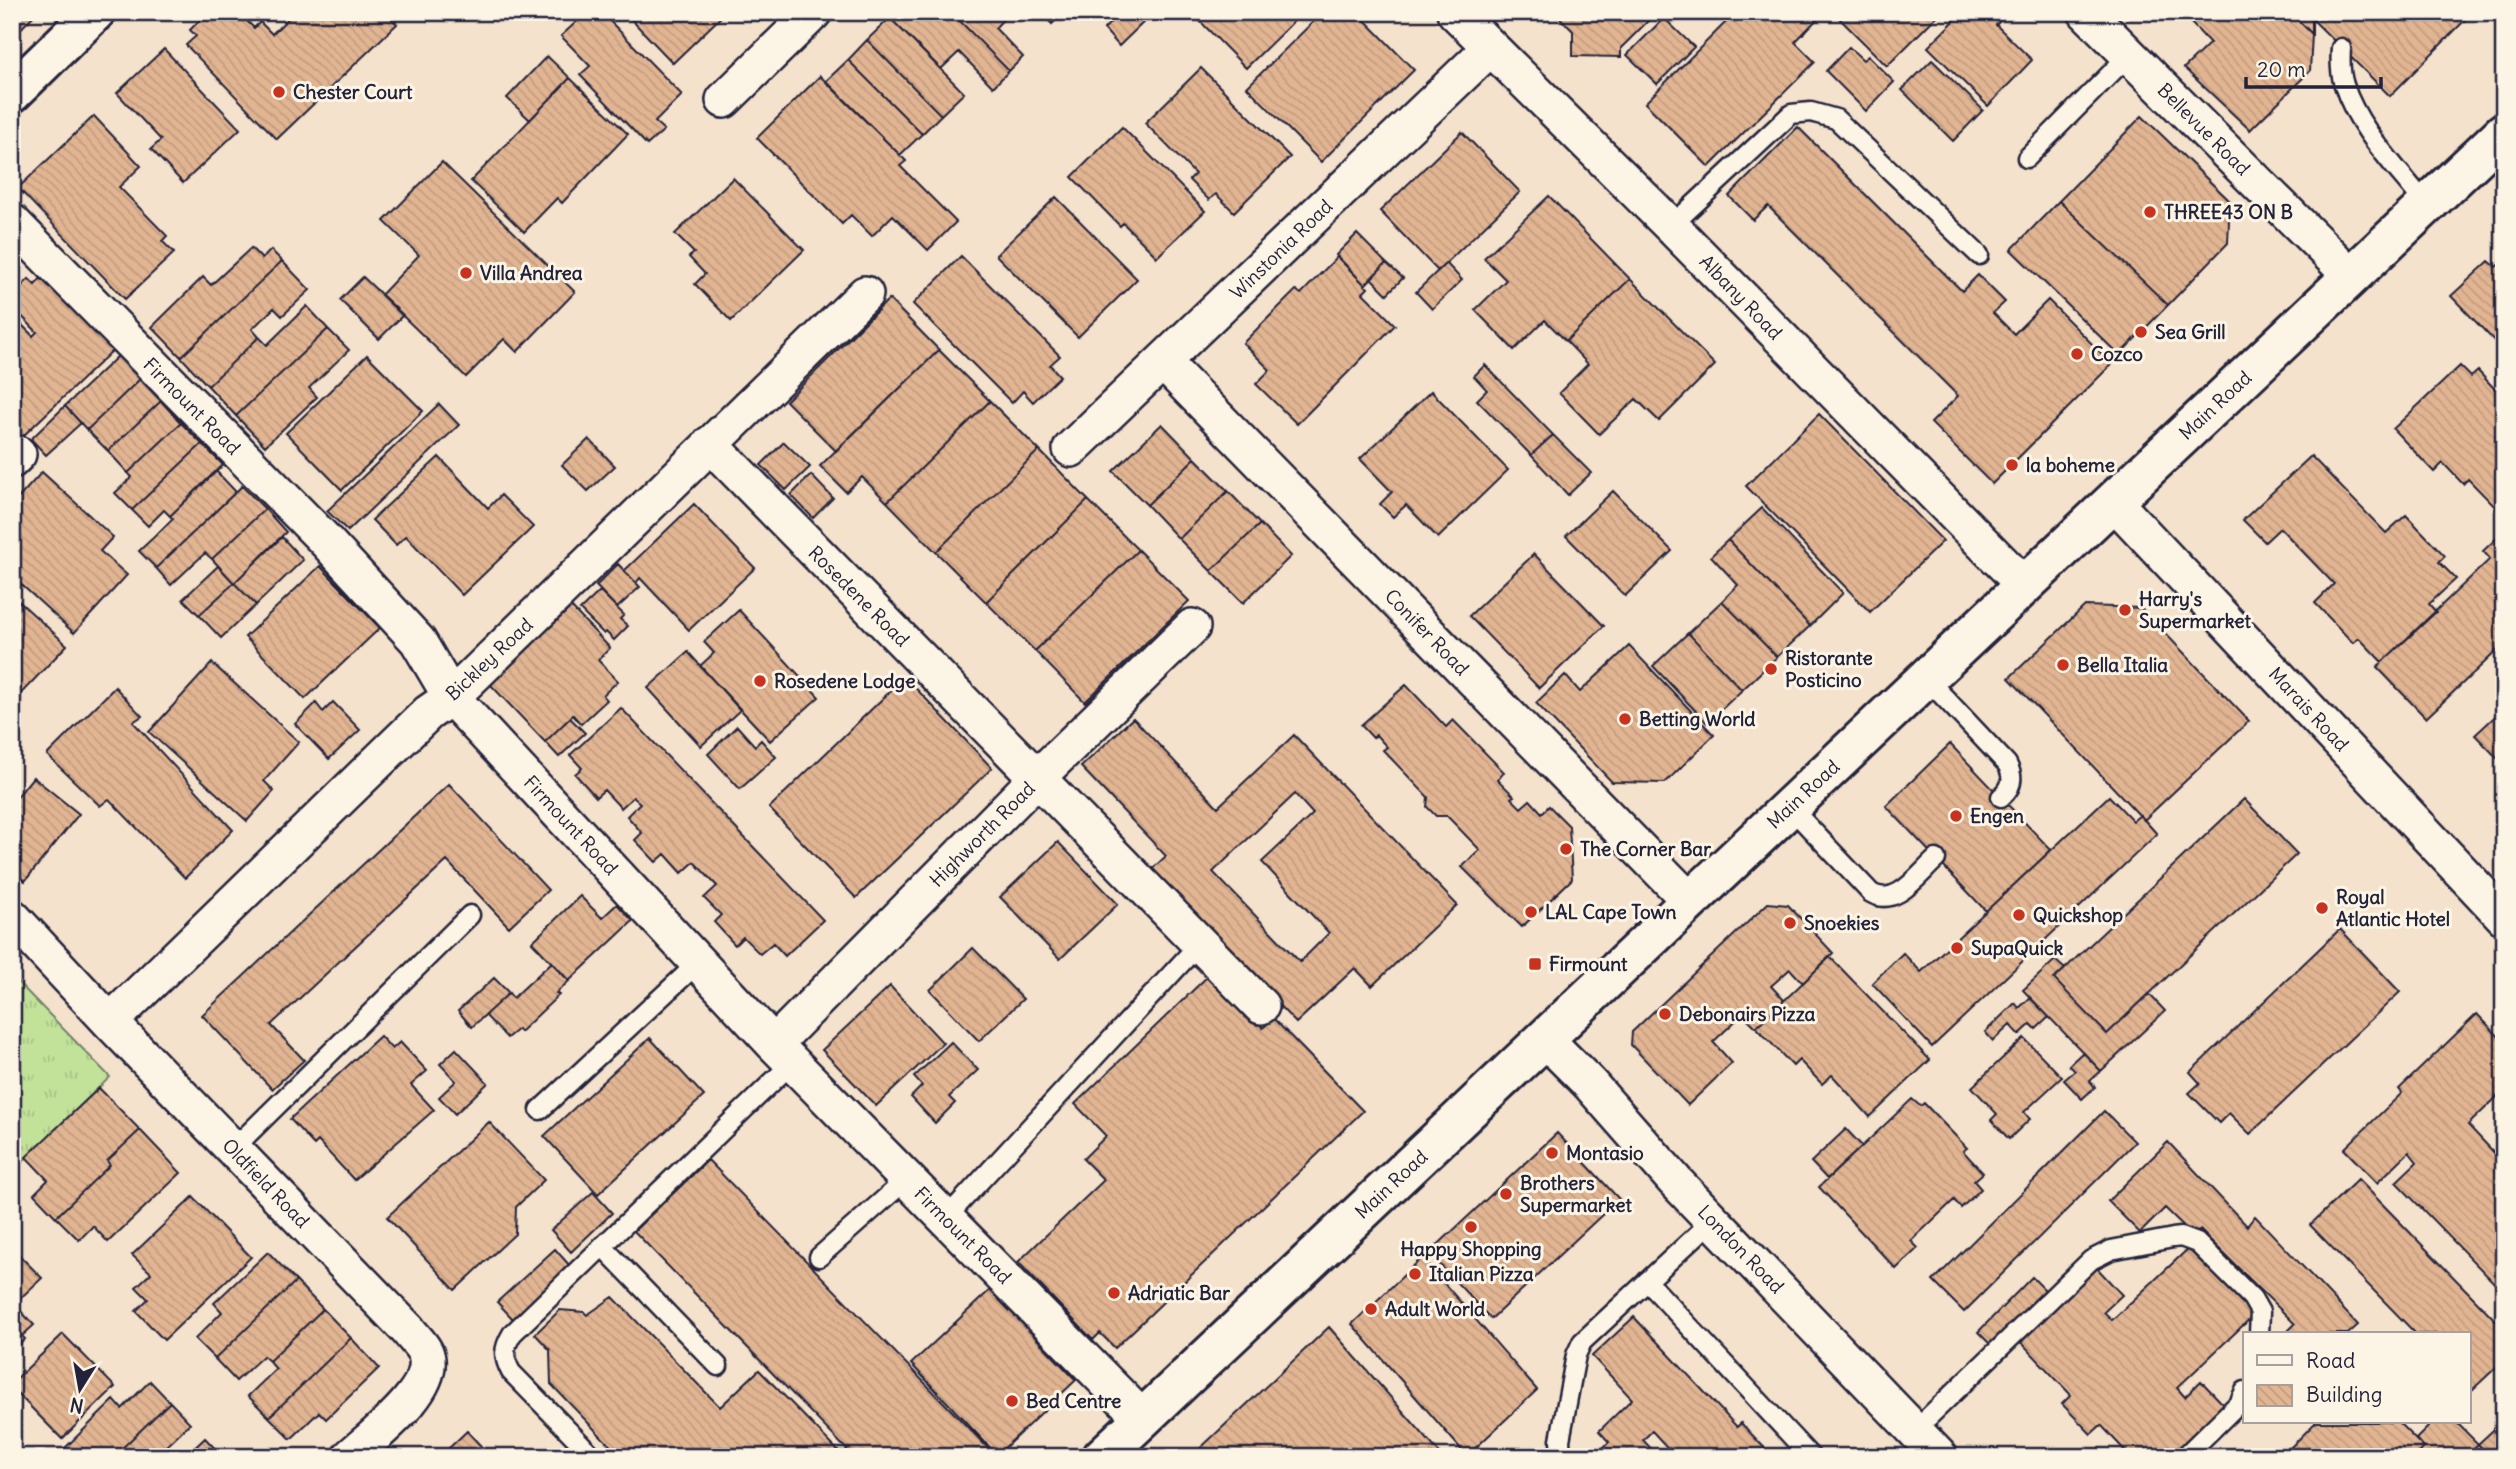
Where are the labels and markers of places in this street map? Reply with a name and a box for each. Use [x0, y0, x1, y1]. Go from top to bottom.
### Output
place label: Chester Court [293, 80, 413, 104]
marker: Chester Court [271, 84, 287, 100]
place label: THREE43 ON B [2164, 200, 2293, 224]
marker: THREE43 ON B [2142, 204, 2158, 220]
place label: Villa Andrea [480, 261, 583, 285]
marker: Villa Andrea [458, 265, 474, 281]
place label: Sea Grill [2155, 320, 2225, 344]
marker: Sea Grill [2133, 324, 2149, 340]
place label: Cozco [2091, 342, 2143, 366]
marker: Cozco [2069, 346, 2085, 362]
place label: la boheme [2026, 453, 2115, 477]
marker: la boheme [2004, 457, 2020, 473]
place label: Harry's Supermarket [2139, 587, 2252, 633]
marker: Harry's Supermarket [2117, 602, 2133, 618]
place label: Ristorante Posticino [1785, 646, 1873, 692]
place label: Bella Italia [2077, 653, 2168, 677]
marker: Bella Italia [2055, 657, 2071, 673]
marker: Ristorante Posticino [1763, 661, 1779, 677]
place label: Rosedene Lodge [774, 669, 915, 693]
marker: Rosedene Lodge [752, 673, 768, 689]
place label: Betting World [1639, 707, 1755, 731]
marker: Betting World [1617, 711, 1633, 727]
place label: Engen [1970, 804, 2024, 828]
marker: Engen [1948, 808, 1964, 824]
place label: The Corner Bar [1580, 837, 1711, 861]
marker: The Corner Bar [1558, 841, 1574, 857]
place label: Royal Atlantic Hotel [2336, 885, 2450, 931]
place label: LAL Cape Town [1545, 900, 1677, 924]
marker: Royal Atlantic Hotel [2314, 900, 2330, 916]
place label: Quickshop [2033, 903, 2123, 927]
marker: LAL Cape Town [1523, 904, 1539, 920]
marker: Quickshop [2011, 907, 2027, 923]
place label: Snoekies [1804, 911, 1880, 935]
marker: Snoekies [1782, 915, 1798, 931]
place label: SupaQuick [1971, 936, 2064, 960]
marker: SupaQuick [1949, 940, 1965, 956]
place label: Firmount [1549, 952, 1628, 976]
marker: Firmount [1527, 956, 1543, 972]
place label: Debonairs Pizza [1679, 1002, 1816, 1026]
marker: Debonairs Pizza [1657, 1006, 1673, 1022]
place label: Montasio [1566, 1141, 1644, 1165]
marker: Montasio [1544, 1145, 1560, 1161]
place label: Brothers Supermarket [1520, 1171, 1633, 1217]
marker: Brothers Supermarket [1498, 1186, 1514, 1202]
marker: Happy Shopping [1463, 1219, 1479, 1235]
place label: Happy Shopping [1400, 1237, 1542, 1261]
place label: Italian Pizza [1429, 1262, 1534, 1286]
marker: Italian Pizza [1407, 1266, 1423, 1282]
place label: Adriatic Bar [1128, 1281, 1230, 1305]
marker: Adriatic Bar [1106, 1285, 1122, 1301]
place label: Adult World [1385, 1297, 1485, 1321]
marker: Adult World [1363, 1301, 1379, 1317]
place label: Bed Centre [1026, 1389, 1121, 1413]
marker: Bed Centre [1004, 1393, 1020, 1409]

